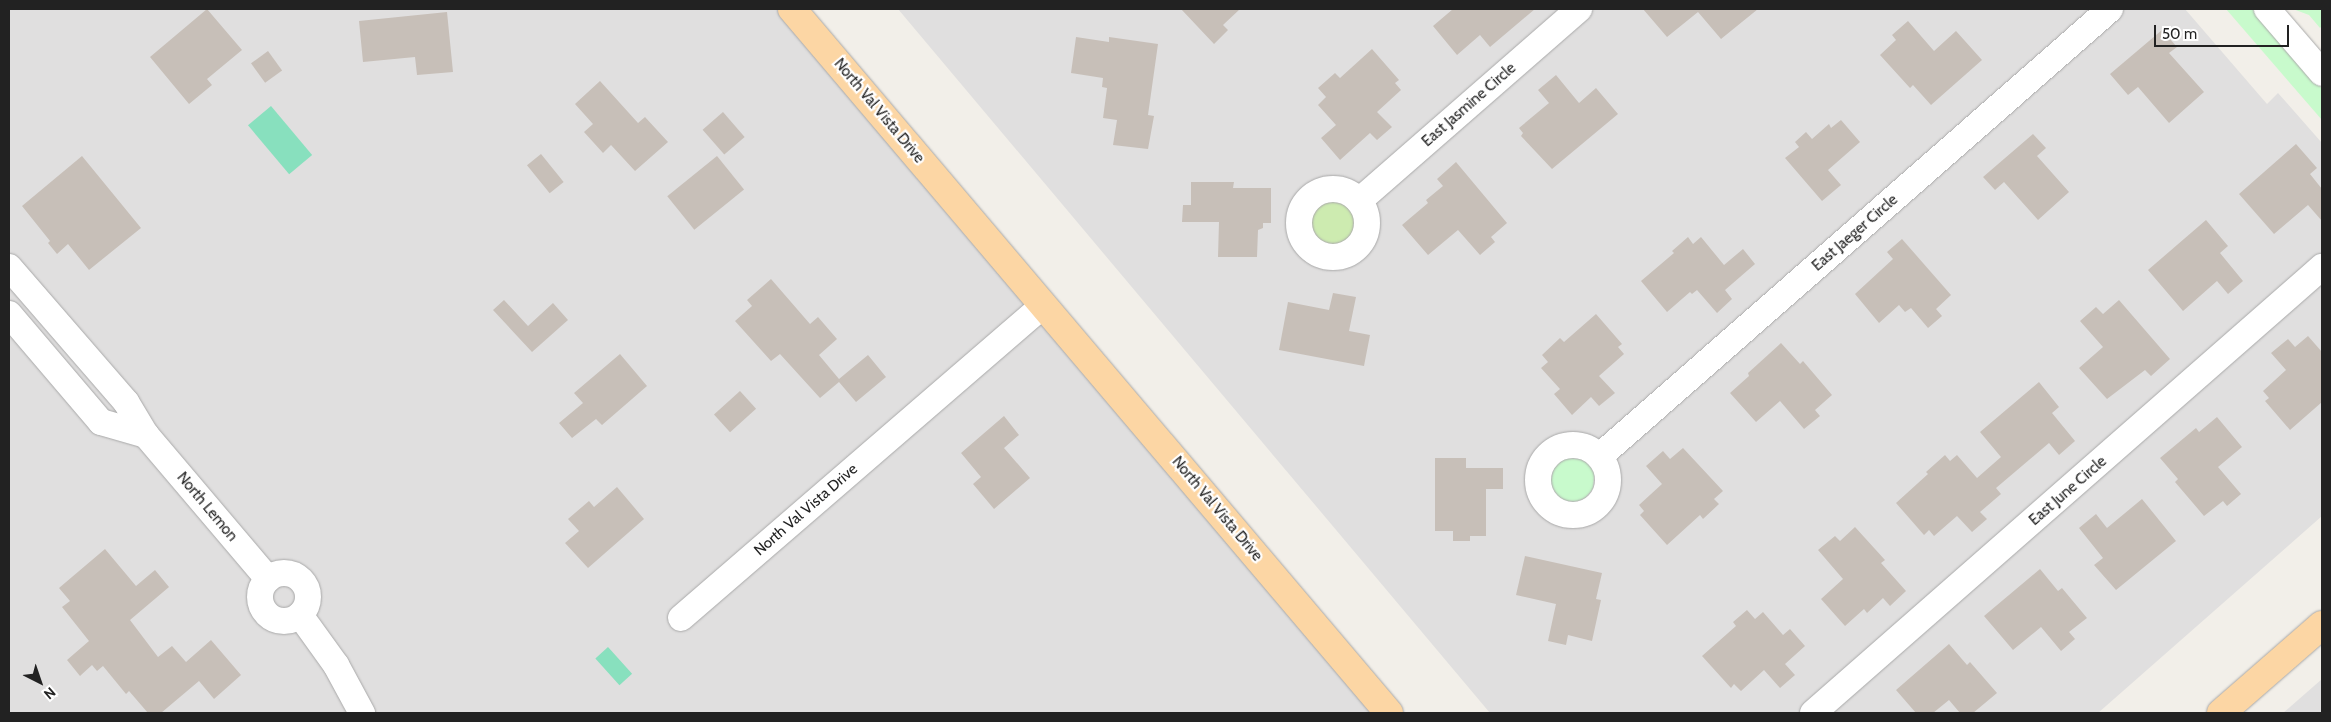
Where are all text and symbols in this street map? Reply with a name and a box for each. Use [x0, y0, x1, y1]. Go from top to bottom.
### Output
scale bar [2156, 15, 2291, 47]
text: 50 m [2162, 25, 2197, 43]
street label: North Val Vista Drive [830, 55, 928, 167]
street label: East Jasmine Circle [1418, 59, 1520, 151]
street label: East Jaeger Circle [1809, 191, 1901, 275]
street label: North Val Vista Drive [1168, 453, 1266, 565]
street label: East June Circle [2026, 453, 2110, 529]
street label: North Val Vista Drive [751, 460, 861, 560]
street label: North Lemon [173, 469, 241, 545]
north arrow [15, 657, 65, 707]
text: N [40, 683, 59, 703]

